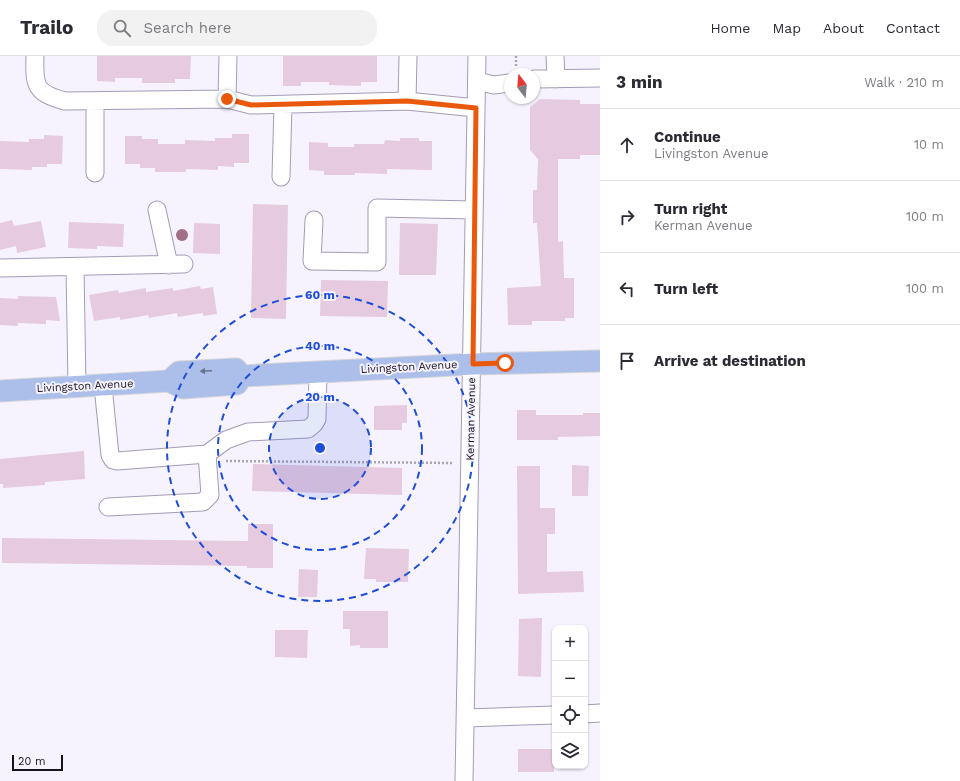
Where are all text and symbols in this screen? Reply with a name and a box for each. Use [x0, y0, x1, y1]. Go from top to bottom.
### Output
search box [97, 10, 377, 46]
text: Trailo [20, 16, 73, 39]
icon: search [111, 17, 133, 39]
text: Search here [143, 19, 231, 37]
text: Home [710, 20, 750, 36]
text: Map [772, 20, 801, 36]
text: About [823, 20, 864, 36]
text: Contact [886, 20, 940, 36]
north arrow [504, 68, 540, 104]
text: 3 min [616, 72, 662, 92]
text: Walk · 210 m [864, 75, 944, 90]
route end [218, 90, 236, 108]
text: Continue [654, 128, 721, 146]
icon: ahead [616, 134, 638, 156]
text: 10 m [914, 137, 944, 152]
text: Livingston Avenue [654, 146, 768, 161]
text: Turn right [654, 200, 727, 218]
icon: right [616, 206, 638, 228]
text: 100 m [906, 209, 944, 224]
text: Kerman Avenue [654, 218, 752, 233]
icon: left [616, 278, 638, 300]
text: Turn left [654, 280, 718, 298]
text: 100 m [906, 281, 944, 296]
text: 60 m [305, 288, 335, 302]
text: 40 m [305, 339, 335, 353]
icon: arrive [616, 350, 638, 372]
text: Arrive at destination [654, 352, 806, 370]
route start [496, 354, 514, 372]
street label: Livingston Avenue [360, 358, 458, 376]
one-way arrow [199, 368, 212, 374]
street label: Livingston Avenue [36, 377, 134, 395]
street label: Kerman Avenue [464, 377, 478, 461]
text: 20 m [305, 390, 335, 404]
centre of rings [313, 441, 327, 455]
map controls [552, 625, 588, 769]
button: + [552, 625, 588, 661]
button: − [552, 661, 588, 697]
button: locate [552, 697, 588, 733]
button: layers [552, 733, 588, 769]
scale bar [12, 753, 63, 772]
text: 20 m [18, 755, 46, 768]

